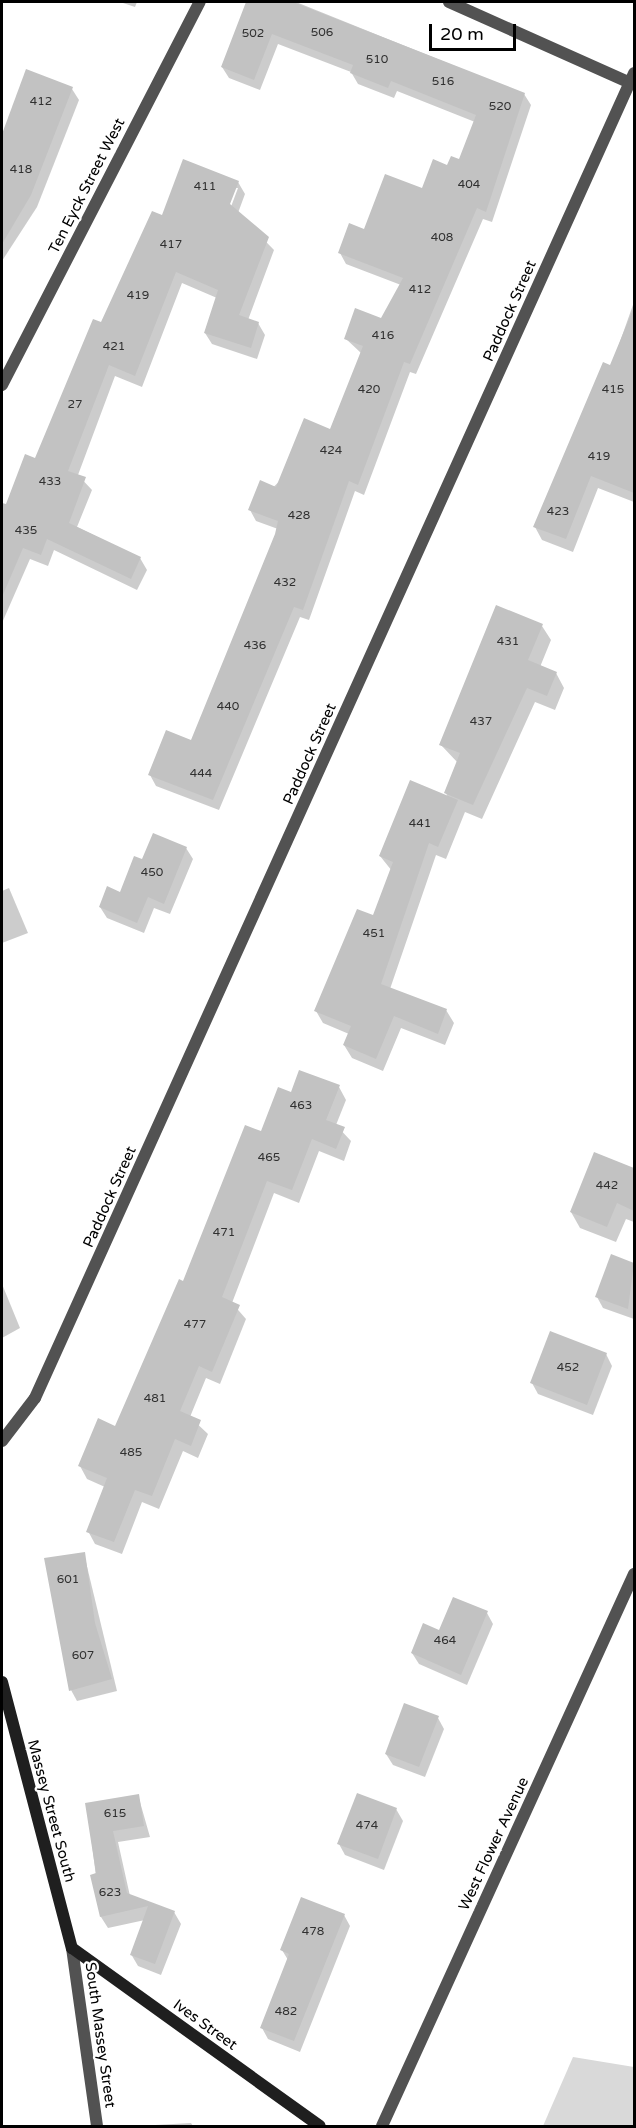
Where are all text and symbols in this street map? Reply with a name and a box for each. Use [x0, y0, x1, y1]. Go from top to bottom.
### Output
scale bar [432, 12, 519, 50]
text: 20 m [440, 23, 484, 45]
house number: 506 [311, 26, 333, 40]
house number: 502 [242, 27, 264, 41]
house number: 510 [366, 53, 388, 67]
house number: 516 [432, 75, 454, 89]
house number: 412 [30, 95, 52, 109]
house number: 520 [489, 100, 511, 114]
street label: Ten Eyck Street West [45, 115, 129, 257]
house number: 418 [10, 163, 32, 177]
house number: 404 [458, 178, 480, 192]
house number: 411 [194, 180, 216, 194]
house number: 408 [431, 231, 453, 245]
house number: 417 [160, 238, 182, 252]
street label: Paddock Street [480, 258, 540, 364]
house number: 412 [409, 283, 431, 297]
house number: 419 [127, 289, 149, 303]
house number: 416 [372, 329, 394, 343]
house number: 421 [103, 340, 125, 354]
house number: 420 [358, 383, 380, 397]
house number: 415 [602, 383, 624, 397]
house number: 27 [67, 398, 83, 412]
house number: 424 [320, 444, 342, 458]
house number: 419 [588, 450, 610, 464]
house number: 433 [39, 475, 61, 489]
house number: 423 [547, 505, 569, 519]
house number: 428 [288, 509, 310, 523]
house number: 435 [15, 524, 37, 538]
house number: 432 [274, 576, 296, 590]
house number: 431 [497, 635, 519, 649]
house number: 436 [244, 639, 266, 653]
house number: 440 [217, 700, 239, 714]
street label: Paddock Street [280, 701, 340, 807]
house number: 437 [470, 715, 492, 729]
house number: 444 [190, 767, 212, 781]
house number: 441 [409, 817, 431, 831]
house number: 450 [141, 866, 163, 880]
house number: 451 [363, 927, 385, 941]
house number: 463 [290, 1099, 312, 1113]
street label: Paddock Street [80, 1144, 140, 1250]
house number: 465 [258, 1151, 280, 1165]
house number: 442 [596, 1179, 618, 1193]
house number: 471 [213, 1226, 235, 1240]
house number: 477 [184, 1318, 206, 1332]
house number: 452 [557, 1361, 579, 1375]
house number: 481 [144, 1392, 166, 1406]
house number: 485 [120, 1446, 142, 1460]
house number: 601 [57, 1573, 79, 1587]
house number: 464 [434, 1634, 456, 1648]
house number: 607 [72, 1649, 94, 1663]
street label: Massey Street South [23, 1738, 79, 1884]
street label: West Flower Avenue [455, 1774, 533, 1914]
house number: 615 [104, 1807, 126, 1821]
house number: 474 [356, 1819, 378, 1833]
house number: 623 [99, 1886, 121, 1900]
house number: 478 [302, 1925, 324, 1939]
street label: South Massey Street [81, 1961, 119, 2109]
street label: Ives Street [170, 1996, 240, 2054]
house number: 482 [275, 2005, 297, 2019]

